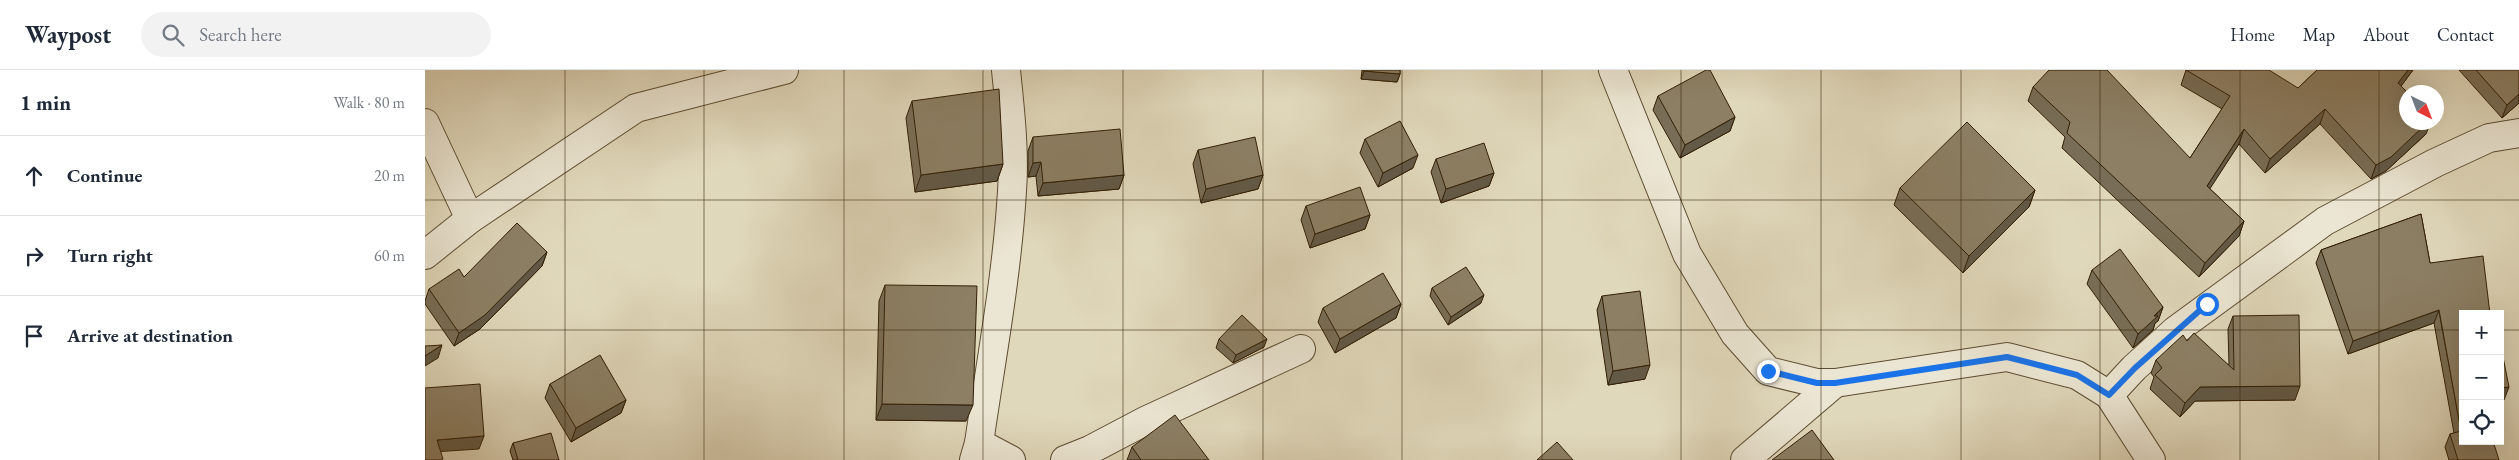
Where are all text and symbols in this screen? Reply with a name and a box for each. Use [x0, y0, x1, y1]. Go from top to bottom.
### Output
search box [141, 12, 491, 57]
text: Waypost [25, 19, 111, 50]
icon: search [159, 21, 187, 49]
text: Search here [199, 22, 282, 47]
text: Home [2230, 23, 2275, 46]
text: Map [2303, 23, 2335, 46]
text: About [2363, 23, 2409, 46]
text: Contact [2437, 23, 2494, 46]
north arrow [2399, 85, 2444, 130]
text: 1 min [20, 89, 71, 116]
text: Walk · 80 m [334, 92, 405, 113]
icon: ahead [20, 162, 48, 190]
text: Continue [67, 163, 142, 188]
text: 20 m [374, 165, 405, 186]
icon: right [20, 242, 48, 270]
text: Turn right [67, 243, 153, 268]
text: 60 m [374, 245, 405, 266]
route start [2196, 293, 2219, 316]
map controls [2459, 310, 2504, 445]
button: + [2459, 310, 2504, 355]
icon: arrive [20, 322, 48, 350]
text: Arrive at destination [67, 323, 233, 348]
button: − [2459, 355, 2504, 400]
route end [1757, 360, 1780, 383]
button: locate [2459, 400, 2504, 445]

